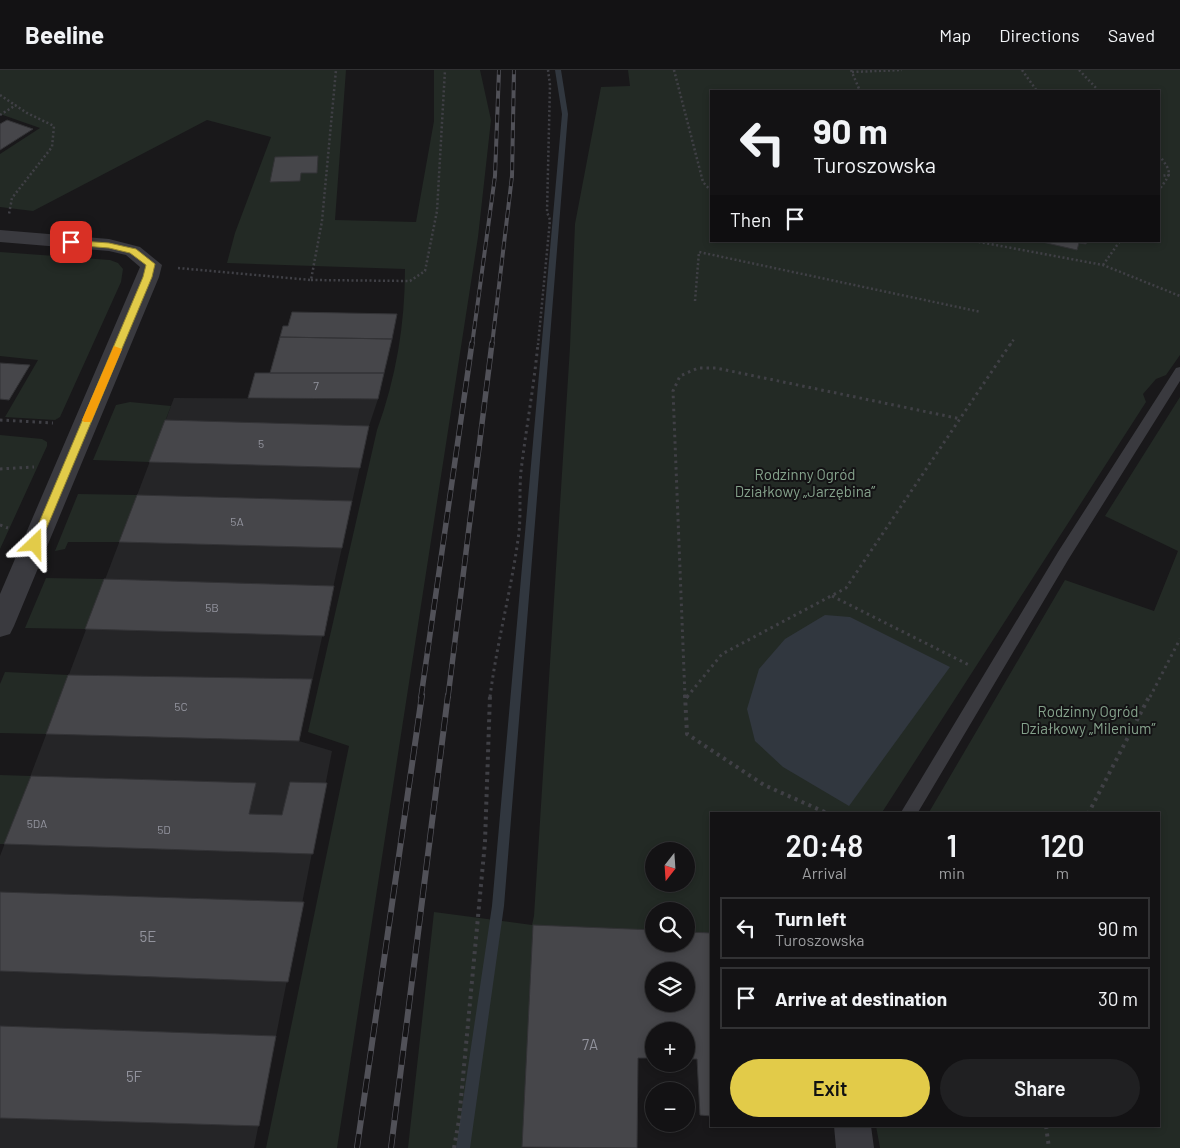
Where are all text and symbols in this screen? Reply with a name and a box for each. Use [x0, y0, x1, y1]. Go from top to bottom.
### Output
text: Beeline [25, 20, 104, 49]
text: Map [939, 24, 971, 46]
text: Directions [999, 24, 1080, 46]
text: Saved [1108, 24, 1155, 46]
text: 90 m [813, 109, 888, 151]
icon: left [730, 110, 795, 175]
text: Turoszowska [813, 151, 936, 177]
icon: arrive [781, 205, 809, 233]
text: Then [730, 208, 771, 231]
pin [50, 221, 92, 263]
icon: arrive [57, 228, 85, 256]
house number: 7 [313, 378, 319, 392]
house number: 5 [258, 436, 264, 450]
park label: Rodzinny Ogród Działkowy „Jarzębina” [735, 465, 875, 500]
house number: 5A [230, 514, 244, 528]
position arrow [8, 517, 60, 569]
house number: 5B [205, 600, 219, 614]
house number: 5C [174, 699, 188, 713]
park label: Rodzinny Ogród Działkowy „Milenium” [1021, 702, 1155, 737]
house number: 5DA [27, 816, 47, 830]
house number: 5D [157, 822, 171, 836]
text: 20:48 [786, 827, 863, 863]
text: 1 [947, 827, 957, 863]
text: 120 [1040, 827, 1084, 863]
north arrow [645, 842, 695, 892]
map controls [645, 842, 695, 1132]
text: Arrival [802, 863, 847, 882]
text: min [939, 863, 965, 882]
text: m [1056, 863, 1069, 882]
button: search [645, 902, 695, 952]
text: Turn left [775, 907, 846, 930]
icon: left [732, 914, 760, 942]
text: 90 m [1098, 917, 1138, 940]
house number: 5E [140, 927, 156, 945]
text: Turoszowska [775, 930, 864, 949]
button: layers [645, 962, 695, 1012]
icon: arrive [732, 984, 760, 1012]
text: Arrive at destination [775, 987, 947, 1010]
text: 30 m [1098, 987, 1138, 1010]
button: + [645, 1022, 695, 1072]
house number: 7A [582, 1035, 598, 1053]
button: Exit [730, 1059, 930, 1117]
button: Share [940, 1059, 1140, 1117]
house number: 5F [126, 1067, 143, 1085]
button: − [645, 1082, 695, 1132]

